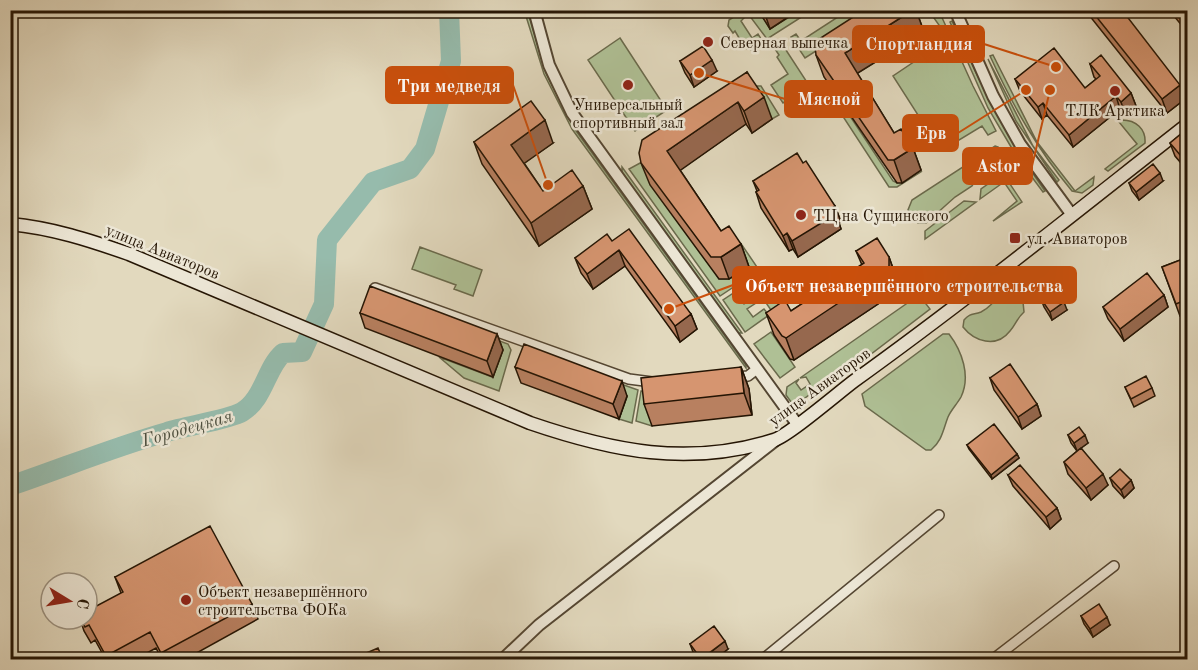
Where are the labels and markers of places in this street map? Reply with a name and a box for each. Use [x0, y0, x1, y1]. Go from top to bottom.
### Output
callout: Спортландия [853, 26, 984, 62]
marker: Северная выпечка [701, 35, 715, 49]
place label: Северная выпечка [720, 36, 848, 52]
callout: Три медведя [386, 67, 513, 103]
marker: Универсальный спортивный зал [621, 78, 635, 92]
callout: Мясной [785, 81, 872, 117]
marker: ТЛК Арктика [1108, 84, 1122, 98]
place label: Универсальный спортивный зал [572, 98, 684, 132]
place label: ТЛК Арктика [1065, 104, 1165, 120]
callout: Ерв [903, 115, 958, 151]
callout: Astor [963, 148, 1032, 184]
marker: ТЦ на Сущинского [794, 208, 808, 222]
place label: ТЦ на Сущинского [813, 209, 949, 225]
marker: ул. Авиаторов [1008, 231, 1022, 245]
place label: ул. Авиаторов [1027, 232, 1127, 248]
callout: Объект незавершённого строительства [733, 267, 1076, 303]
place label: Объект незавершённого строительства ФОКа [198, 585, 367, 619]
marker: Объект незавершённого строительства ФОКа [179, 593, 193, 607]

